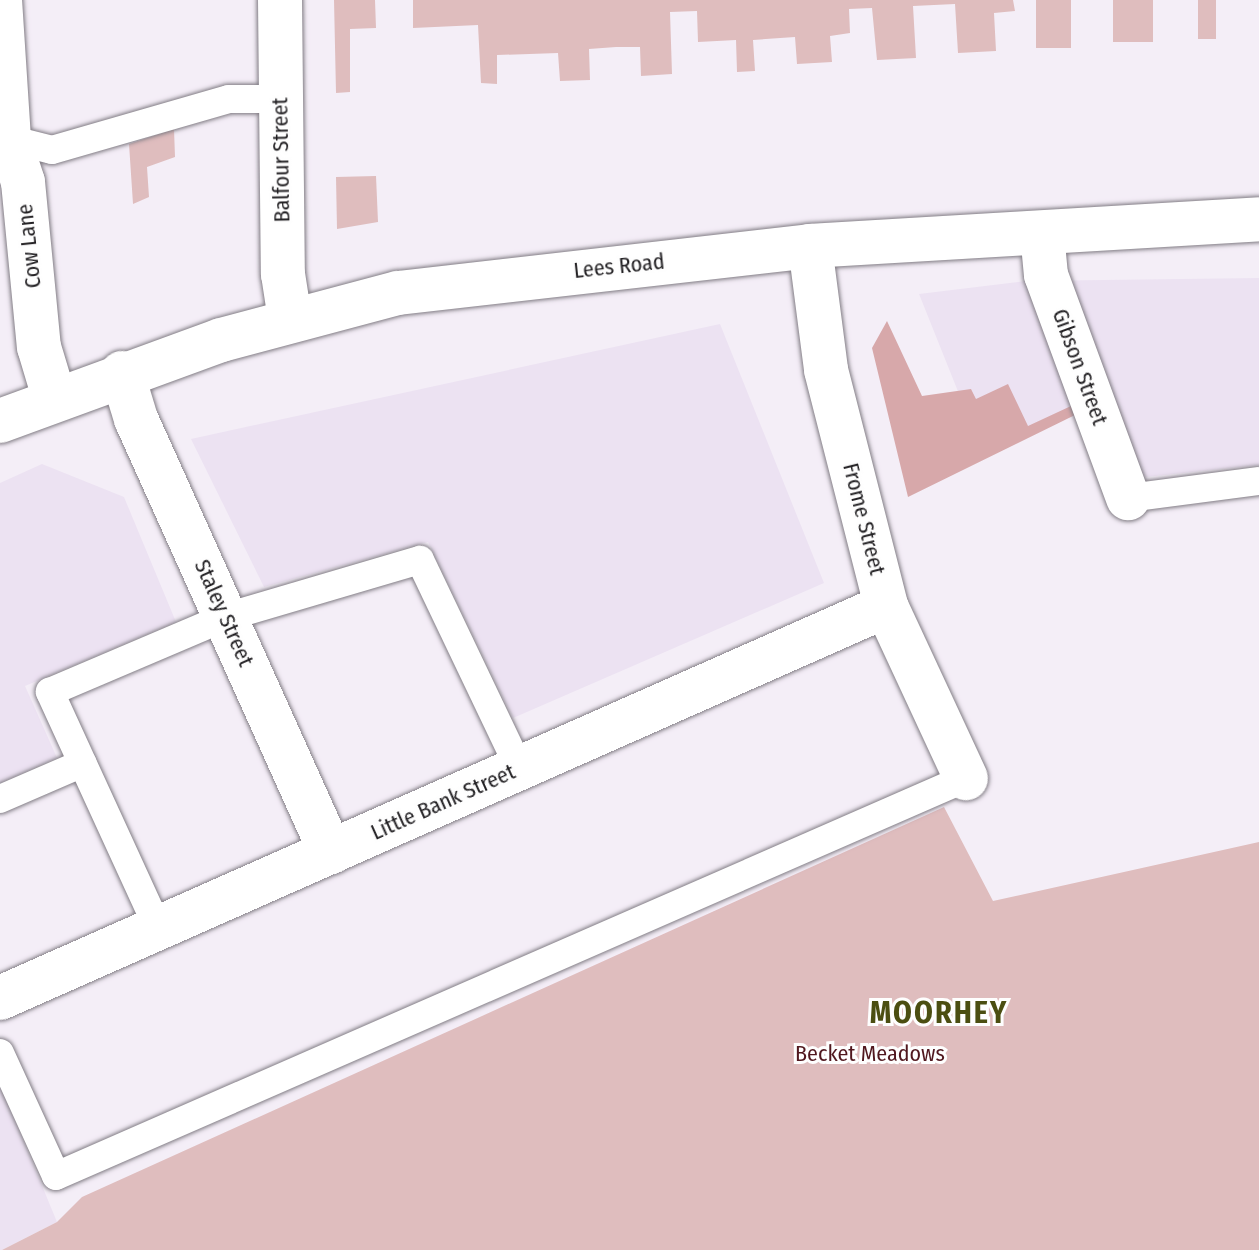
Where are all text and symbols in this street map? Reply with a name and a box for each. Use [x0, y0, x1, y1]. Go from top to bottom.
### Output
street label: Balfour Street [267, 97, 295, 223]
street label: Cow Lane [11, 202, 47, 290]
street label: Lees Road [572, 248, 666, 284]
street label: Gibson Street [1047, 305, 1113, 429]
street label: Frome Street [837, 460, 891, 578]
street label: Staley Street [189, 556, 259, 670]
street label: Little Bank Street [367, 758, 519, 846]
district label: MOORHEY [870, 995, 1008, 1031]
park label: Becket Meadows [795, 1041, 945, 1067]

